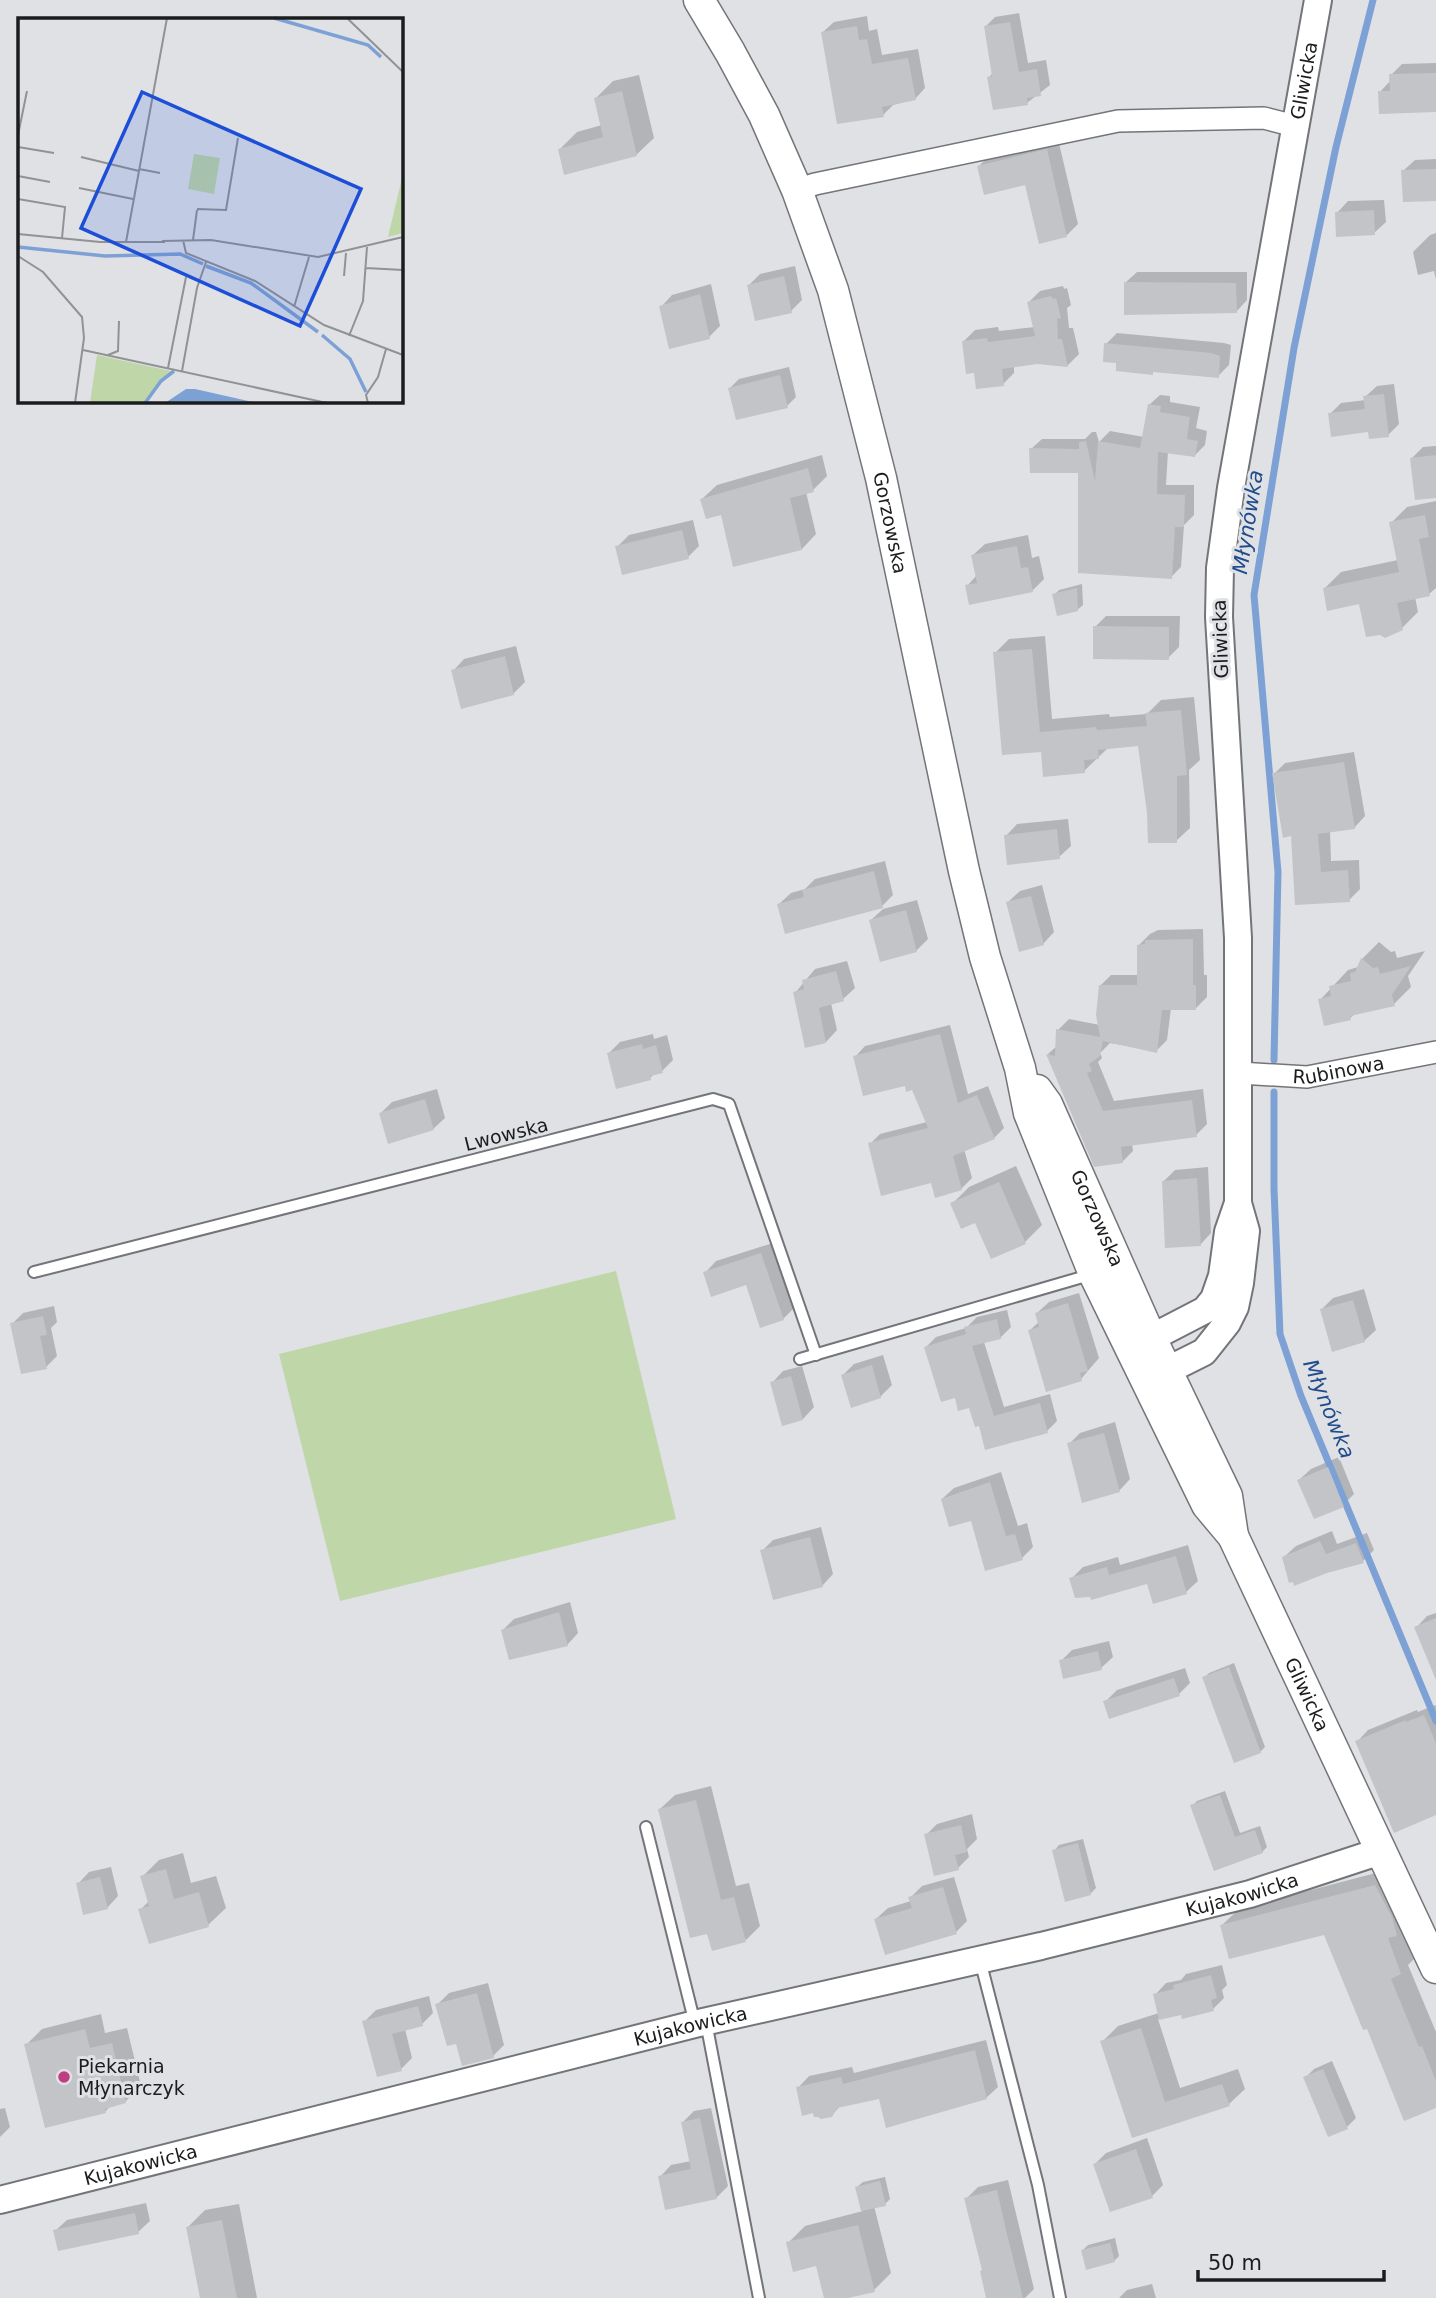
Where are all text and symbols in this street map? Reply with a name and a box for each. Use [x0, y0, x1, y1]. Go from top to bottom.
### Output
inset map [18, 18, 402, 402]
street label: Gliwicka [1286, 40, 1321, 121]
water label: Młynówka [1228, 468, 1268, 576]
street label: Gorzowska [869, 470, 912, 576]
street label: Gliwicka [1208, 599, 1232, 679]
street label: Rubinowa [1292, 1051, 1386, 1088]
street label: Lwowska [462, 1113, 550, 1155]
street label: Gorzowska [1067, 1166, 1129, 1270]
water label: Młynówka [1298, 1356, 1360, 1462]
street label: Gliwicka [1281, 1654, 1334, 1735]
street label: Kujakowicka [1183, 1868, 1301, 1921]
street label: Kujakowicka [631, 2002, 749, 2050]
place label: Piekarnia Młynarczyk [78, 2055, 185, 2099]
marker: Piekarnia Młynarczyk [56, 2069, 72, 2085]
street label: Kujakowicka [82, 2139, 200, 2189]
scale bar [1198, 2238, 1384, 2282]
text: 50 m [1208, 2251, 1262, 2275]

